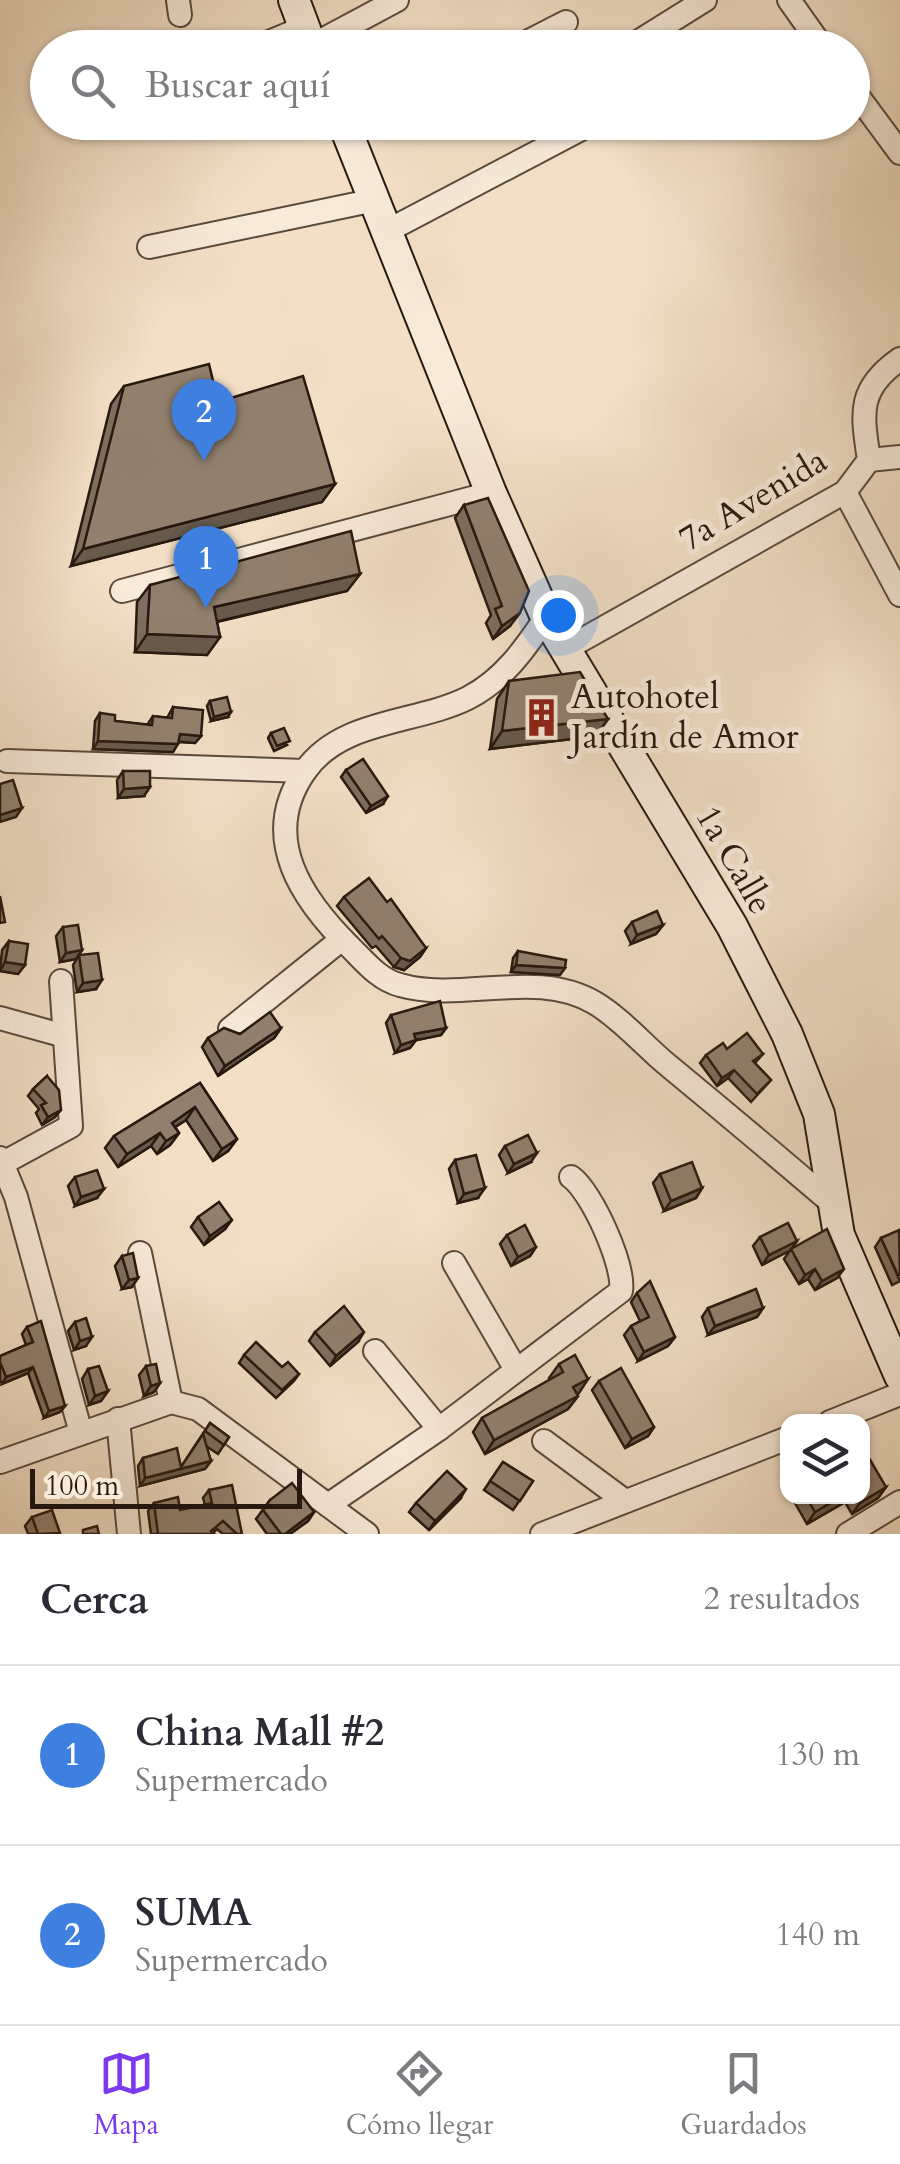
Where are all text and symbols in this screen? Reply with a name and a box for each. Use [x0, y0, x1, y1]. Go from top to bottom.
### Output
search box [30, 30, 870, 140]
icon: search [65, 58, 120, 113]
text: Buscar aquí [145, 59, 331, 111]
pin: 2 [172, 378, 236, 461]
street label: 7a Avenida [670, 437, 836, 563]
pin: 1 [174, 526, 238, 608]
your location [533, 590, 584, 641]
place label: Autohotel Jardín de Amor [566, 673, 799, 761]
building icon: Autohotel Jardín de Amor [520, 696, 562, 738]
street label: 1a Calle [684, 797, 784, 923]
map controls [780, 1414, 870, 1504]
button: layers [780, 1414, 870, 1504]
scale bar [30, 1464, 302, 1508]
text: 100 m [45, 1467, 119, 1505]
text: Cerca [40, 1571, 149, 1628]
text: 2 resultados [703, 1577, 860, 1621]
text: China Mall #2 [135, 1707, 384, 1759]
text: 1 [64, 1733, 81, 1777]
text: 130 m [775, 1733, 860, 1777]
text: Supermercado [135, 1759, 328, 1803]
text: SUMA [135, 1887, 252, 1939]
text: 2 [64, 1913, 81, 1957]
text: 140 m [775, 1913, 860, 1957]
text: Supermercado [135, 1939, 328, 1983]
tab: Mapa [93, 2046, 159, 2144]
tab: Cómo llegar [346, 2046, 494, 2144]
tab: Guardados [680, 2046, 807, 2144]

